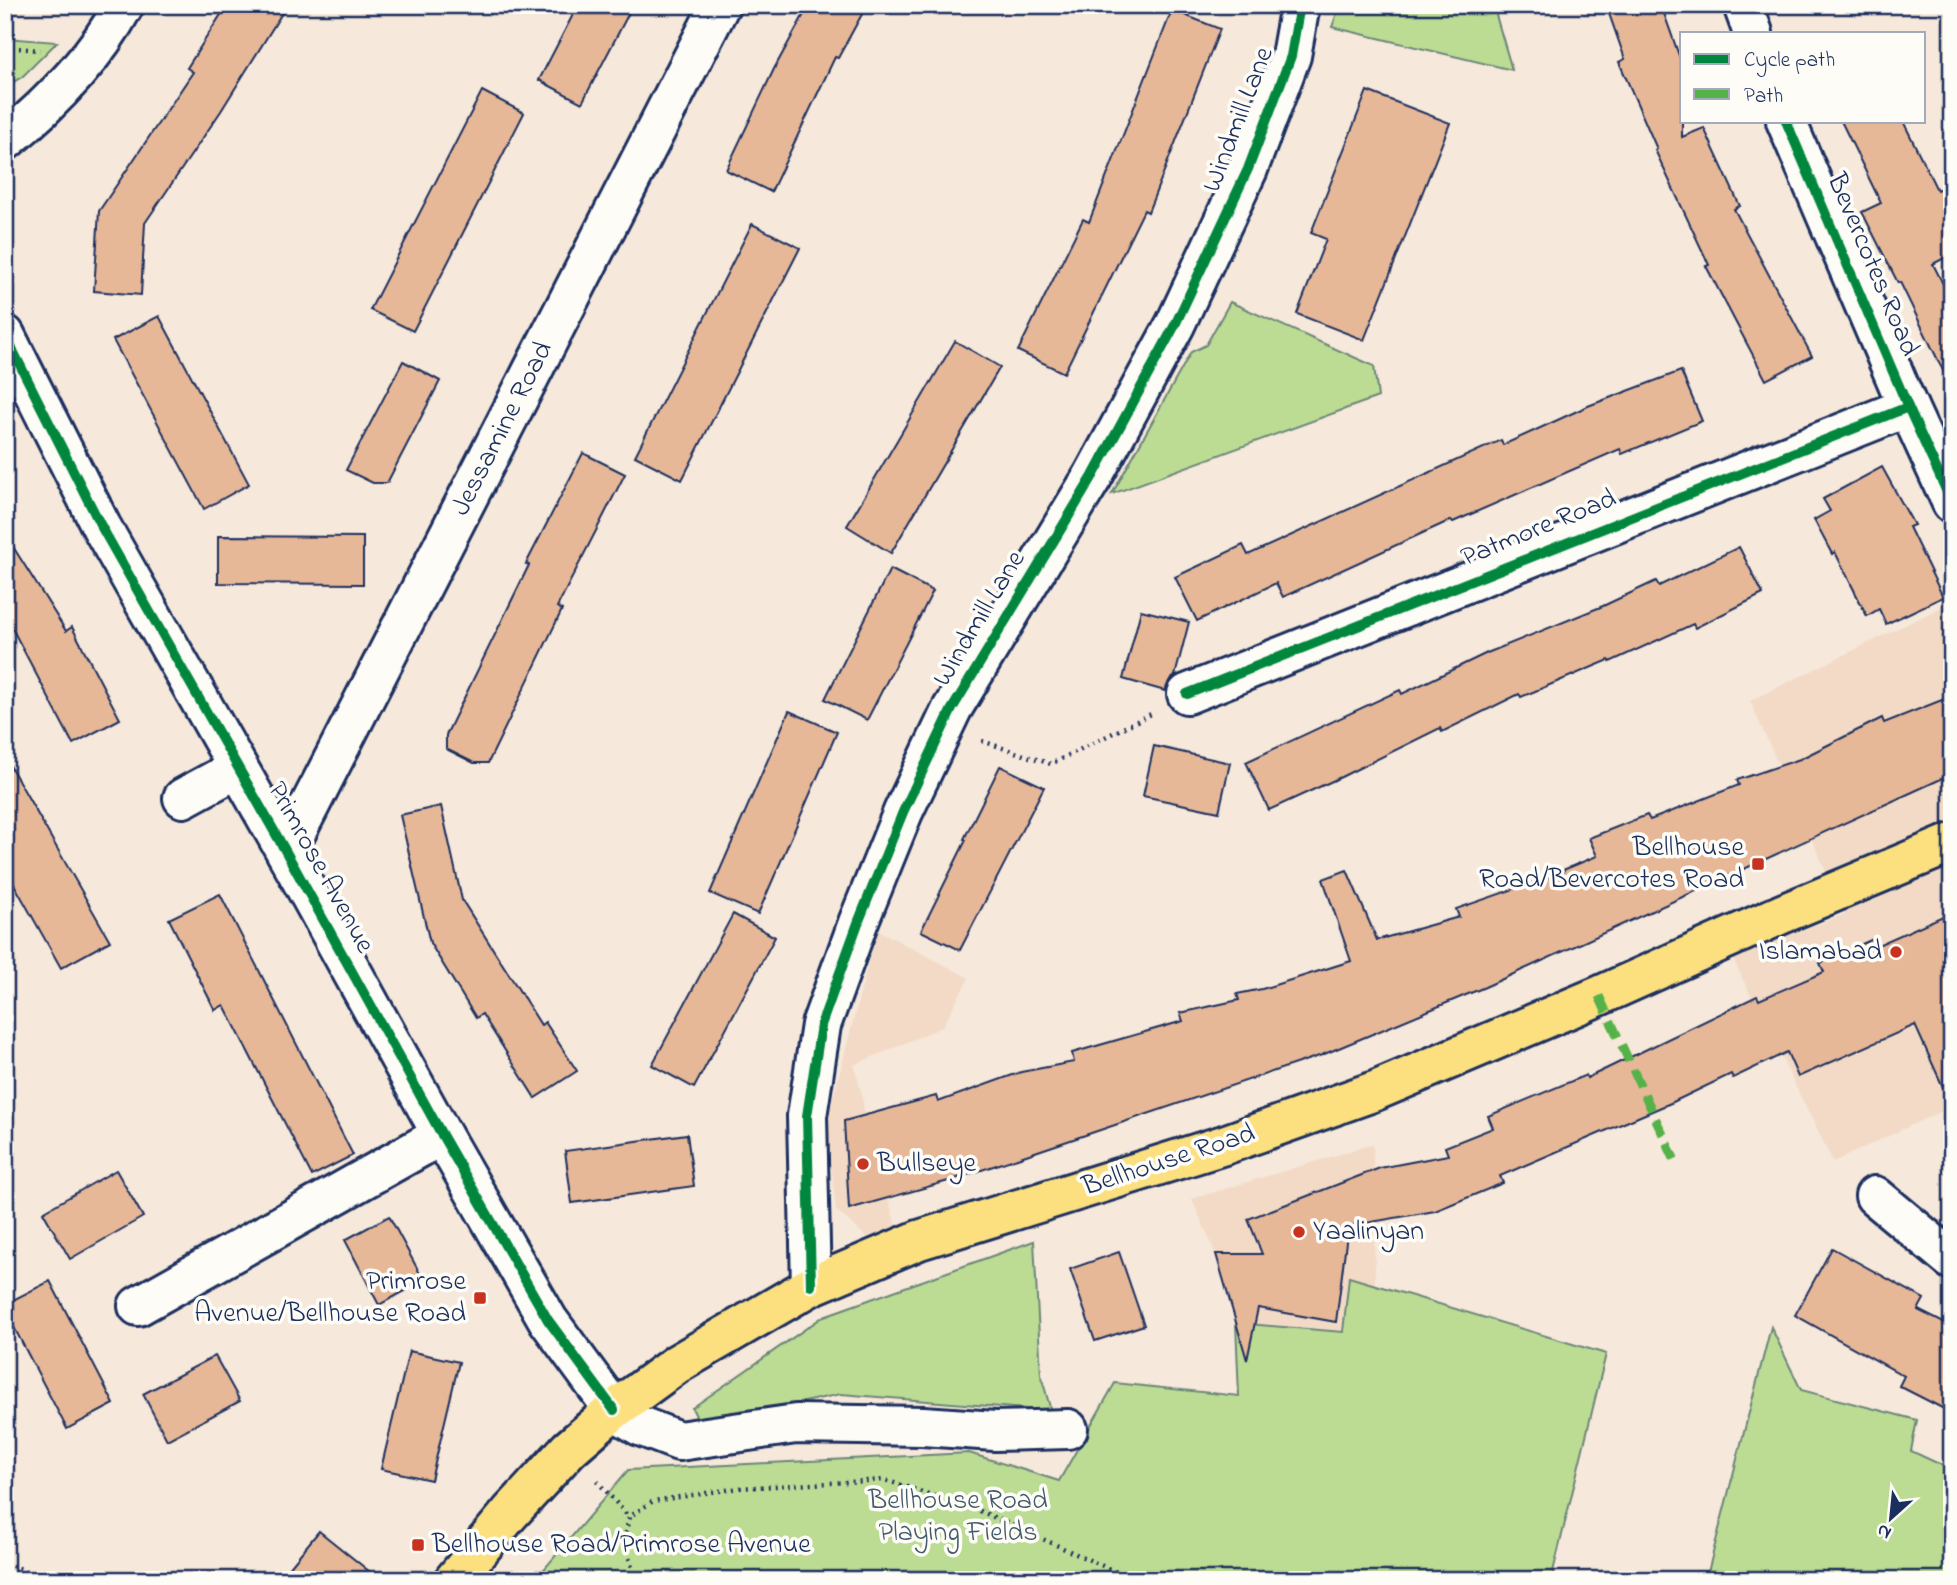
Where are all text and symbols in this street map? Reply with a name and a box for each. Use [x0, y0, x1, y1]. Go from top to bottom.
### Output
legend [1680, 32, 1926, 122]
street label: Windmill Lane [1193, 41, 1286, 199]
text: Cycle path [1744, 46, 1835, 78]
text: Path [1744, 82, 1783, 112]
street label: Bevercotes Road [1815, 166, 1929, 363]
street label: Jessamine Road [441, 334, 565, 523]
street label: Patmore Road [1455, 479, 1623, 579]
street label: Windmill Lane [923, 543, 1037, 695]
street label: Primrose Avenue [256, 775, 384, 962]
place label: Bellhouse Road/Bevercotes Road [1479, 828, 1744, 901]
marker: Bellhouse Road/Bevercotes Road [1750, 856, 1766, 872]
place label: Islamabad [1759, 932, 1882, 973]
marker: Islamabad [1888, 944, 1904, 960]
street label: Bellhouse Road [1076, 1114, 1261, 1209]
place label: Bullseye [876, 1144, 977, 1185]
marker: Bullseye [855, 1156, 871, 1172]
place label: Yaalinyan [1313, 1212, 1424, 1253]
marker: Yaalinyan [1291, 1224, 1307, 1240]
place label: Primrose Avenue/Bellhouse Road [194, 1262, 466, 1335]
marker: Primrose Avenue/Bellhouse Road [472, 1290, 488, 1306]
park label: Bellhouse Road Playing Fields [867, 1481, 1048, 1554]
north arrow [1856, 1484, 1926, 1554]
text: N [1872, 1516, 1896, 1546]
place label: Bellhouse Road/Primrose Avenue [431, 1525, 811, 1566]
marker: Bellhouse Road/Primrose Avenue [410, 1537, 426, 1553]

